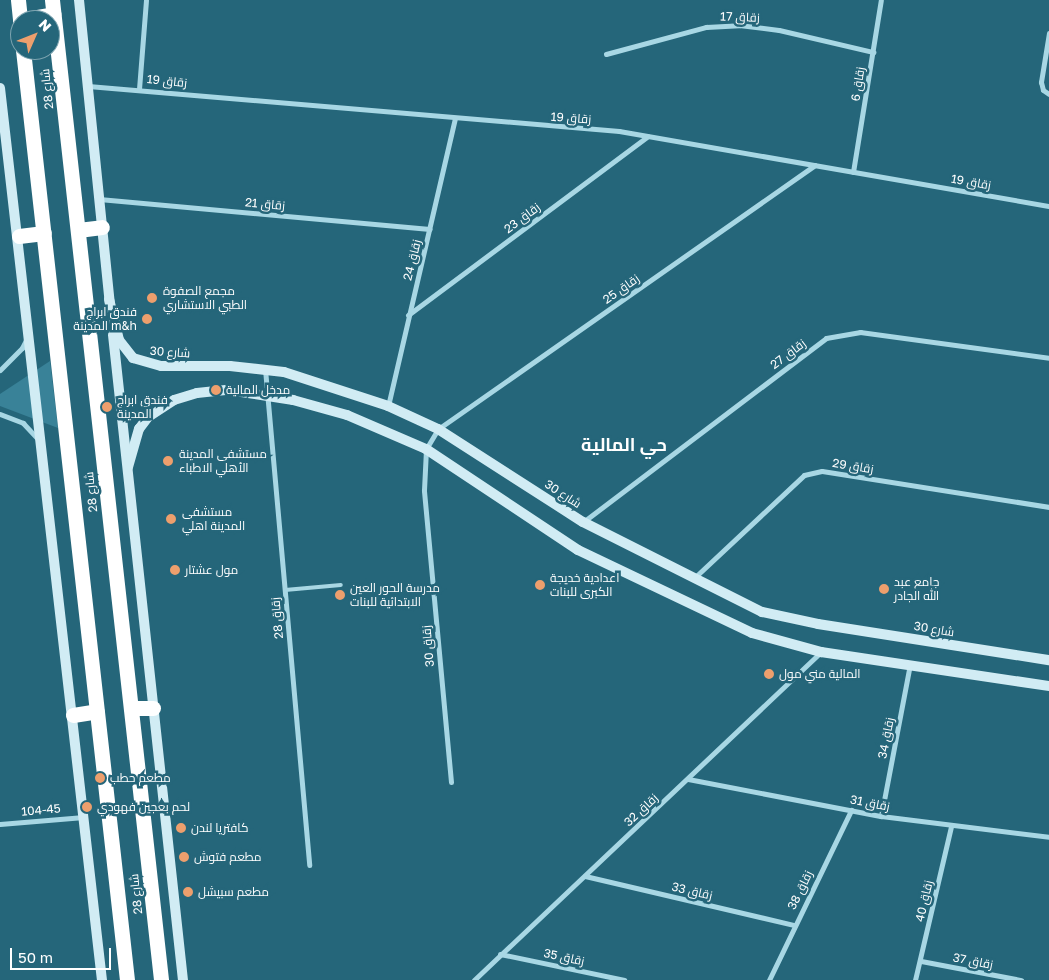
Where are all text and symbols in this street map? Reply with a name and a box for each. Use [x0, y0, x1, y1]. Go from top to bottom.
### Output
street label: زقاق 17 [720, 9, 760, 25]
north arrow [10, 10, 60, 60]
text: N [36, 15, 55, 35]
street label: زقاق 6 [848, 66, 868, 102]
street label: شارع 28 [38, 68, 56, 110]
street label: زقاق 19 [146, 72, 188, 90]
street label: زقاق 19 [550, 109, 592, 127]
street label: زقاق 19 [950, 171, 992, 193]
street label: زقاق 21 [244, 195, 286, 213]
street label: زقاق 23 [501, 200, 543, 236]
street label: زقاق 24 [400, 238, 424, 282]
street label: زقاق 25 [600, 271, 642, 307]
place label: مجمع الصفوة الطبي الاستشاري [163, 284, 247, 312]
marker: مجمع الصفوة الطبي الاستشاري [145, 291, 159, 305]
place label: فندق ابراج المدينة m&h [73, 305, 137, 333]
marker: فندق ابراج المدينة m&h [141, 313, 153, 325]
street label: زقاق 27 [767, 336, 809, 372]
street label: شارع 30 [149, 343, 191, 361]
place label: مدخل المالية [226, 383, 290, 397]
marker: مدخل المالية [210, 384, 222, 396]
place label: فندق ابراج المدينة [117, 393, 168, 421]
marker: فندق ابراج المدينة [101, 401, 113, 413]
district label: حي المالية [581, 433, 667, 455]
place label: مستشفى المدينة الأهلي الاطباء [179, 447, 267, 475]
marker: مستشفى المدينة الأهلي الاطباء [161, 454, 175, 468]
street label: زقاق 29 [831, 456, 875, 476]
street label: شارع 28 [82, 471, 100, 513]
street label: شارع 30 [542, 477, 584, 511]
place label: مستشفى المدينة اهلي [182, 505, 245, 533]
marker: مستشفى المدينة اهلي [164, 512, 178, 526]
place label: مول عشتار [185, 563, 238, 577]
marker: مول عشتار [169, 564, 181, 576]
place label: اعدادية خديجة الكبرى للبنات [550, 571, 619, 599]
place label: جامع عبد الله الجادر [894, 575, 940, 603]
marker: اعدادية خديجة الكبرى للبنات [534, 579, 546, 591]
place label: مدرسة الحور العين الابتدائية للبنات [350, 581, 440, 609]
marker: جامع عبد الله الجادر [878, 583, 890, 595]
marker: مدرسة الحور العين الابتدائية للبنات [334, 589, 346, 601]
street label: زقاق 28 [268, 597, 286, 639]
street label: شارع 30 [913, 619, 955, 639]
street label: زقاق 30 [419, 625, 437, 667]
place label: المالية مني مول [779, 667, 861, 681]
marker: المالية مني مول [763, 668, 775, 680]
street label: زقاق 34 [875, 716, 897, 760]
place label: مطعم حطب [110, 771, 171, 785]
marker: مطعم حطب [94, 772, 106, 784]
street label: زقاق 32 [621, 791, 661, 829]
street label: زقاق 31 [849, 792, 891, 814]
place label: لحم بعجين فهودي [97, 800, 190, 814]
street label: 104-45 [21, 801, 61, 819]
marker: لحم بعجين فهودي [81, 801, 93, 813]
place label: كافتريا لندن [191, 821, 248, 835]
marker: كافتريا لندن [175, 822, 187, 834]
place label: مطعم فتوش [194, 850, 262, 864]
marker: مطعم فتوش [178, 851, 190, 863]
street label: زقاق 38 [784, 868, 816, 912]
street label: شارع 28 [127, 873, 145, 915]
street label: زقاق 33 [670, 879, 714, 903]
street label: زقاق 40 [912, 879, 936, 923]
place label: مطعم سبيشل [198, 885, 269, 899]
marker: مطعم سبيشل [182, 886, 194, 898]
scale bar [12, 938, 114, 970]
street label: زقاق 35 [542, 946, 586, 968]
text: 50 m [18, 948, 53, 966]
street label: زقاق 37 [952, 950, 994, 972]

